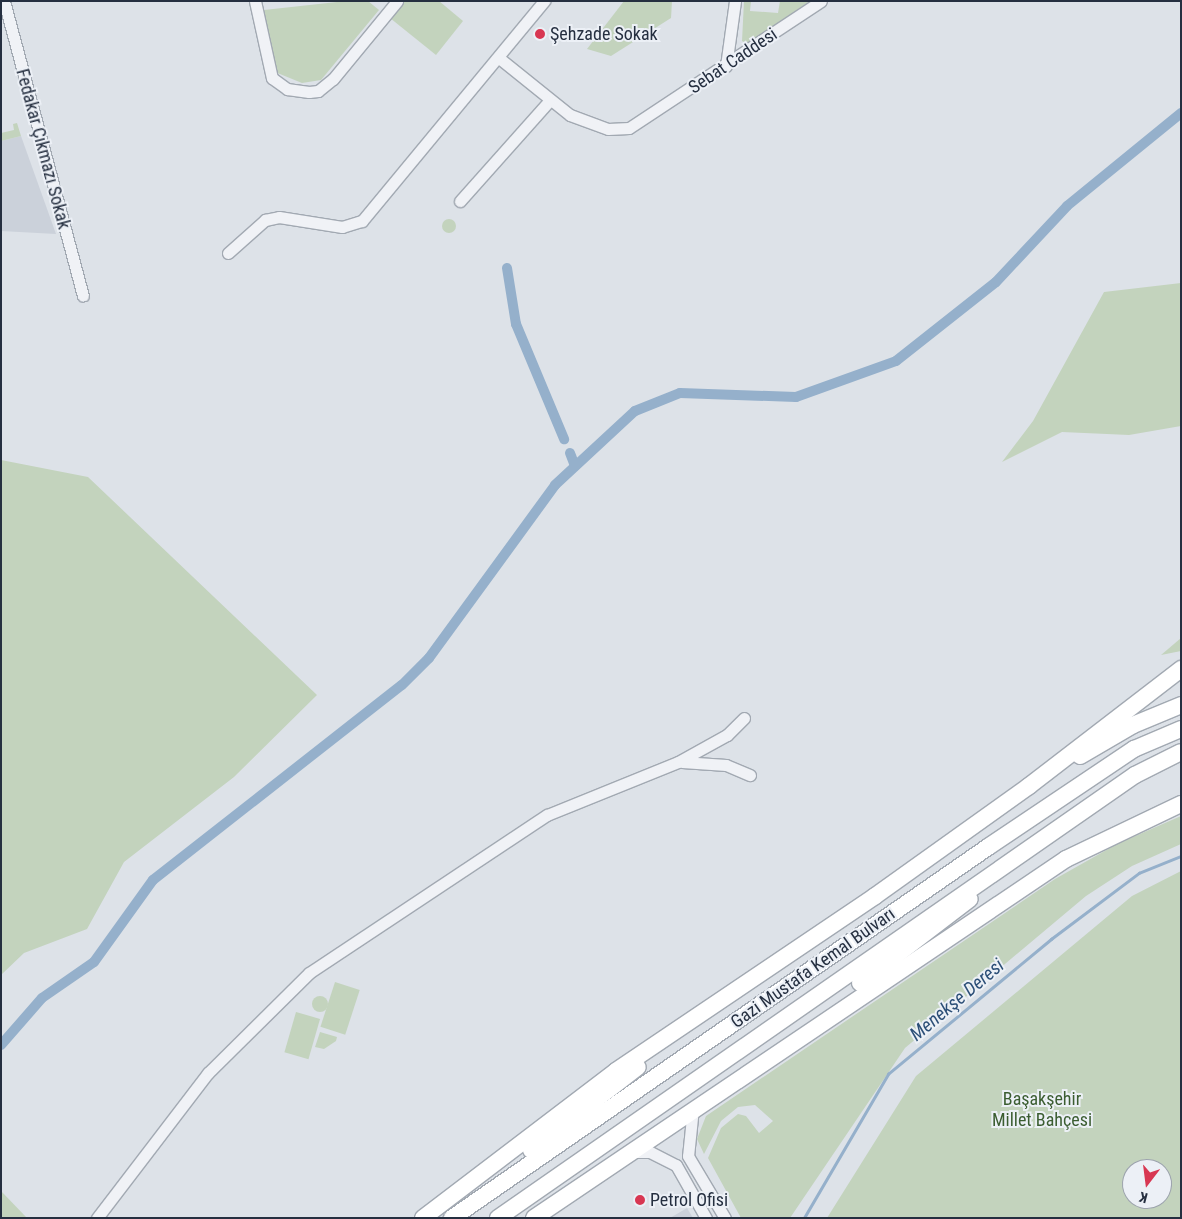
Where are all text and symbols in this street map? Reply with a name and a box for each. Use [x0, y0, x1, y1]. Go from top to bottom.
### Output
place label: Şehzade Sokak [550, 23, 658, 45]
street label: Sebat Caddesi [685, 23, 781, 99]
marker: Şehzade Sokak [534, 28, 546, 40]
street label: Fedakar Çıkmazı Sokak [11, 67, 75, 231]
street label: Gazi Mustafa Kemal Bulvarı [727, 903, 899, 1033]
water label: Menekşe Deresi [905, 954, 1009, 1046]
park label: Başakşehir Millet Bahçesi [992, 1089, 1092, 1132]
north arrow [1122, 1159, 1172, 1209]
place label: Petrol Ofisi [650, 1189, 728, 1211]
text: K [1138, 1189, 1149, 1206]
marker: Petrol Ofisi [634, 1194, 646, 1206]

